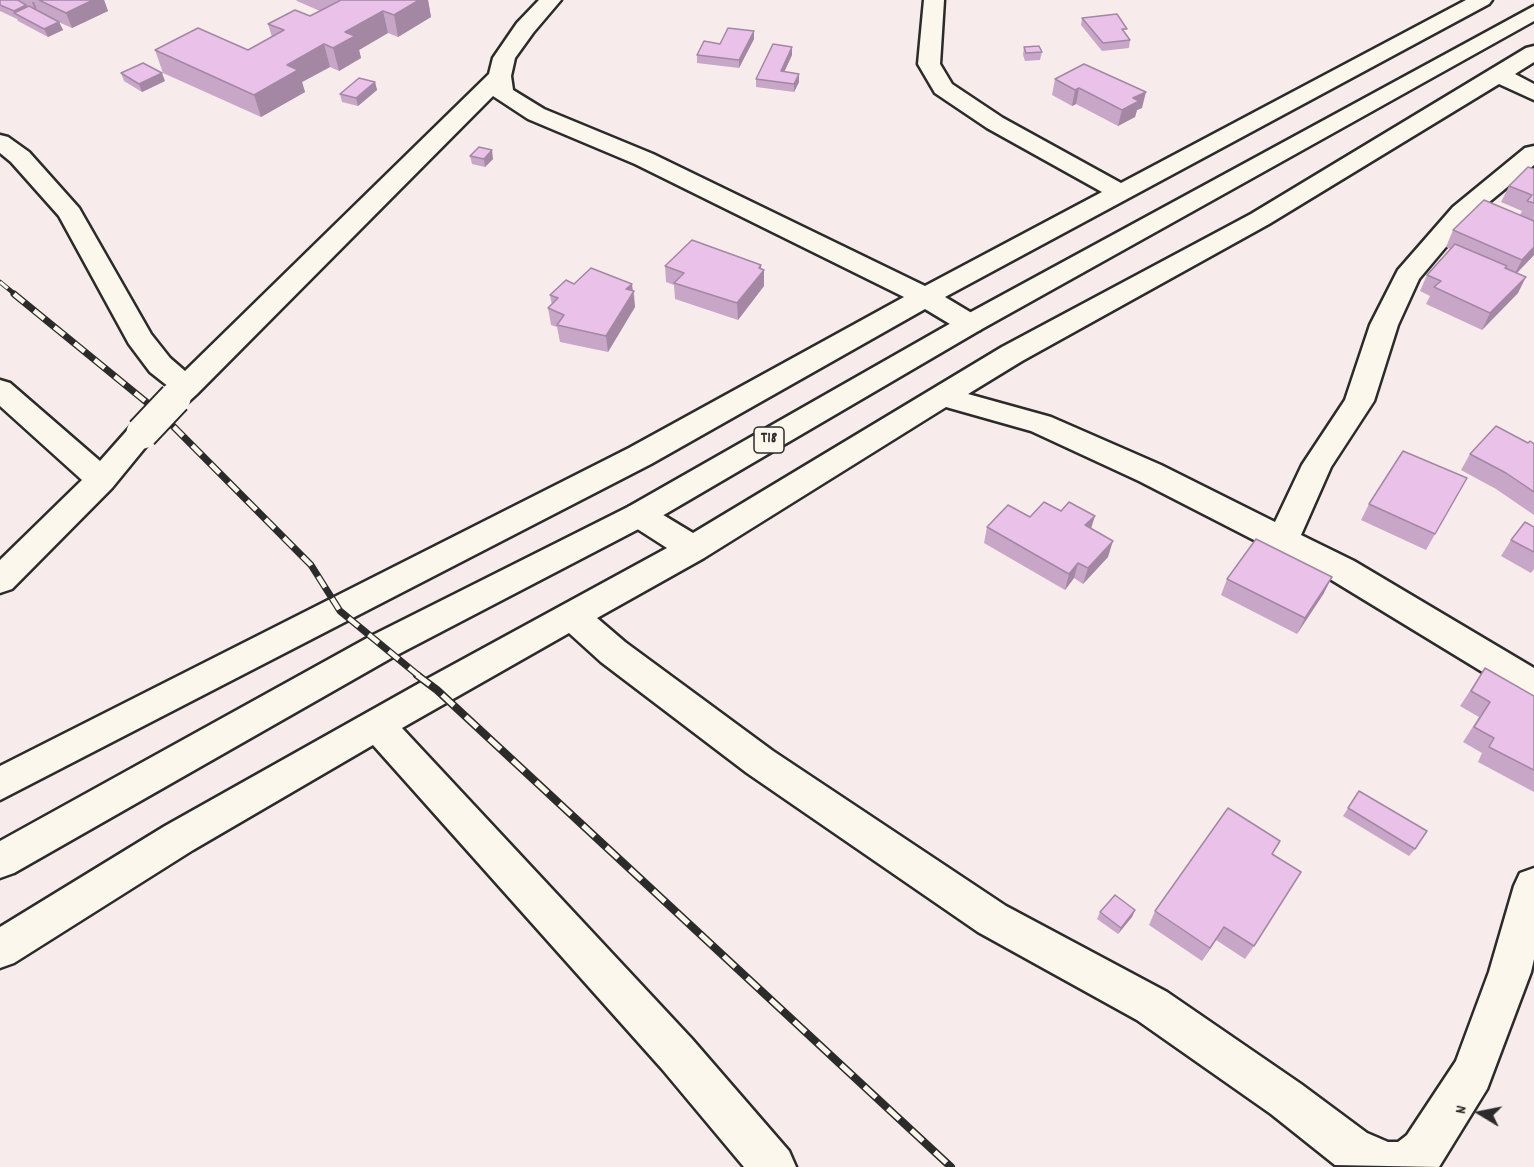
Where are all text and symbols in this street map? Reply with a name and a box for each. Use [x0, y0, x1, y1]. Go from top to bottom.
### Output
road number: T18 [754, 427, 784, 453]
north arrow [1450, 1083, 1510, 1143]
text: N [1450, 1104, 1474, 1116]

